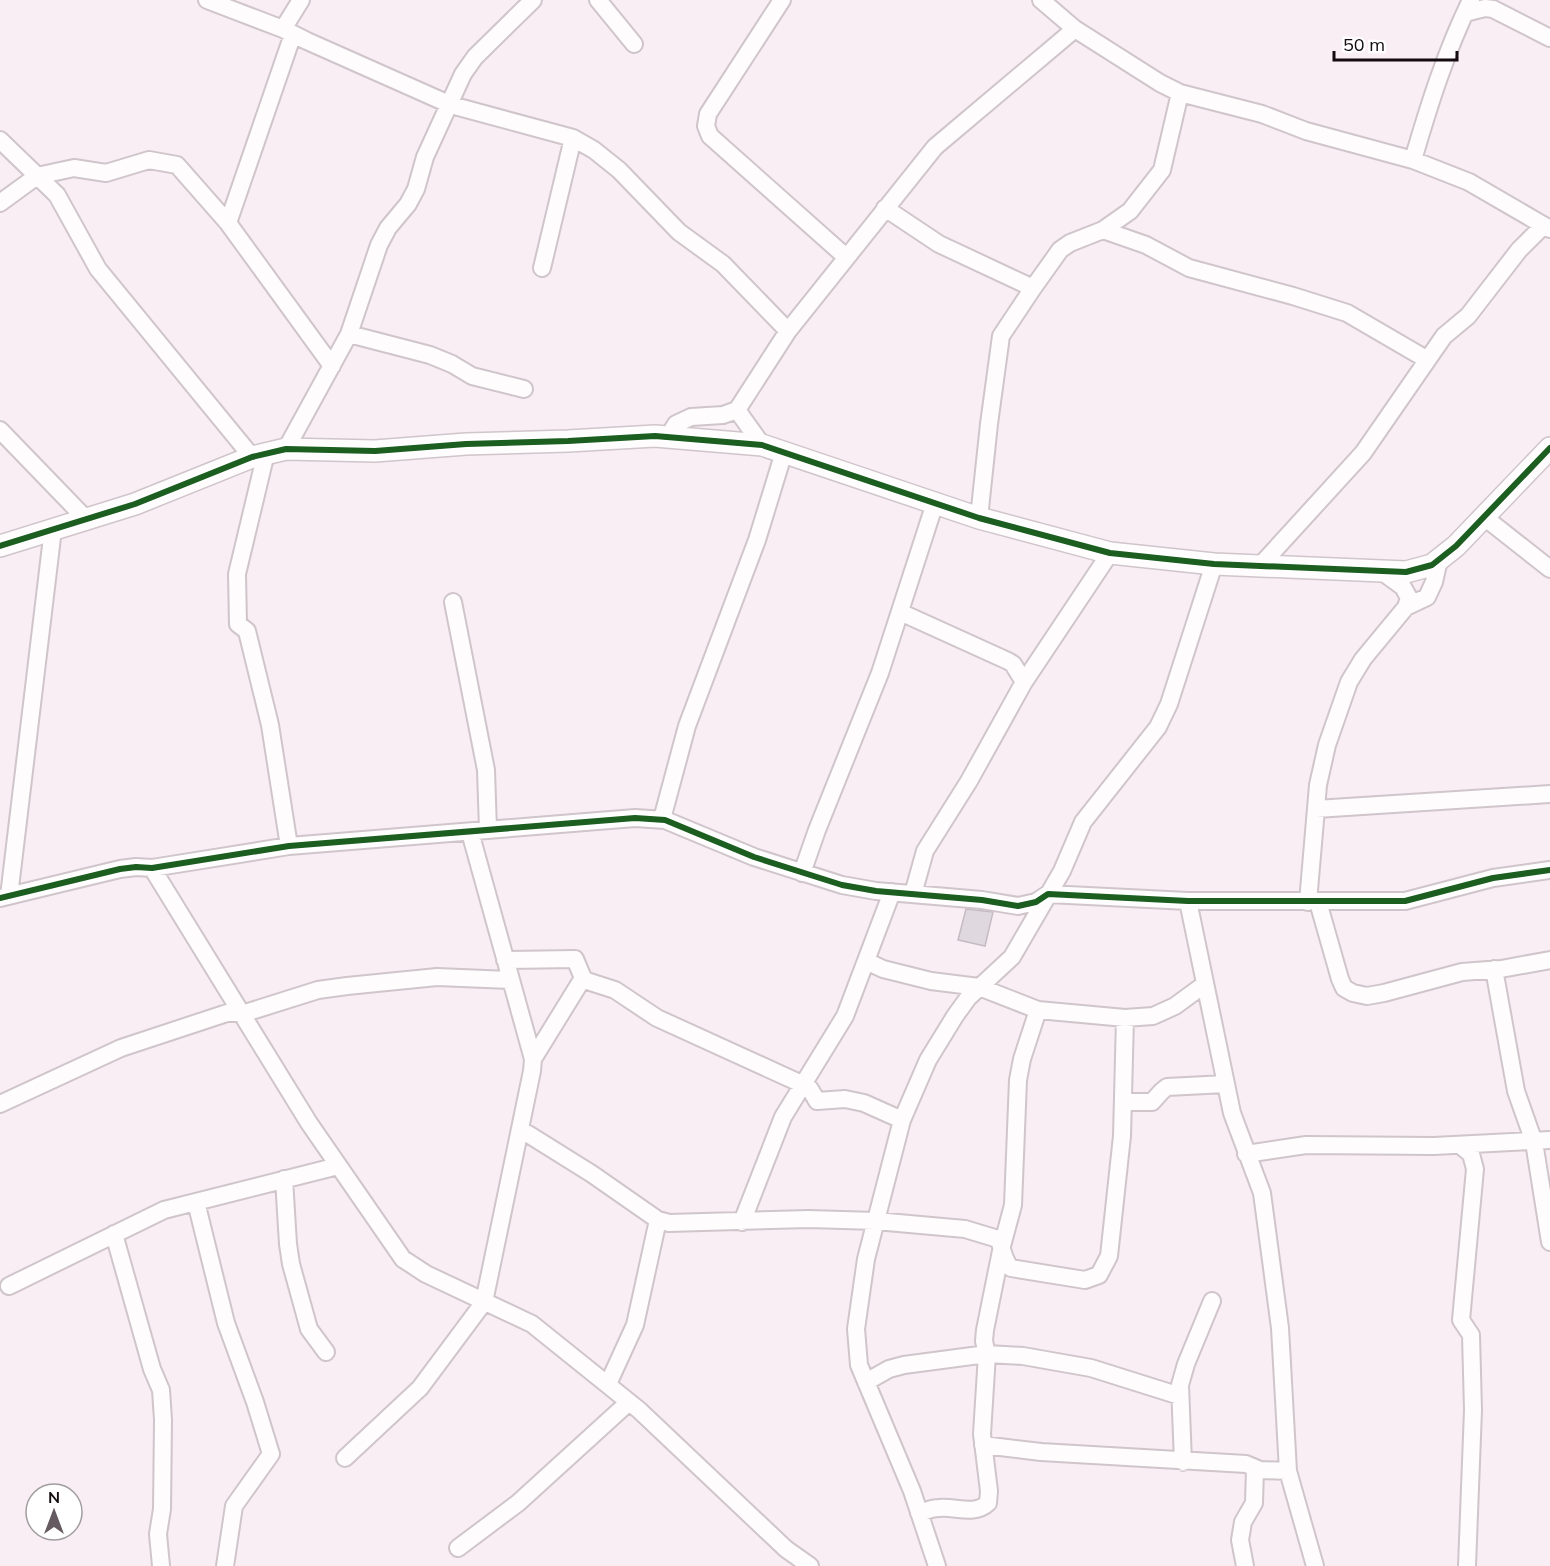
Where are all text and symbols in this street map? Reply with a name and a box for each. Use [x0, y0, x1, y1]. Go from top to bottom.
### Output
scale bar [1334, 24, 1457, 62]
text: 50 m [1343, 33, 1385, 56]
north arrow [24, 1482, 84, 1542]
text: N [48, 1487, 60, 1507]

